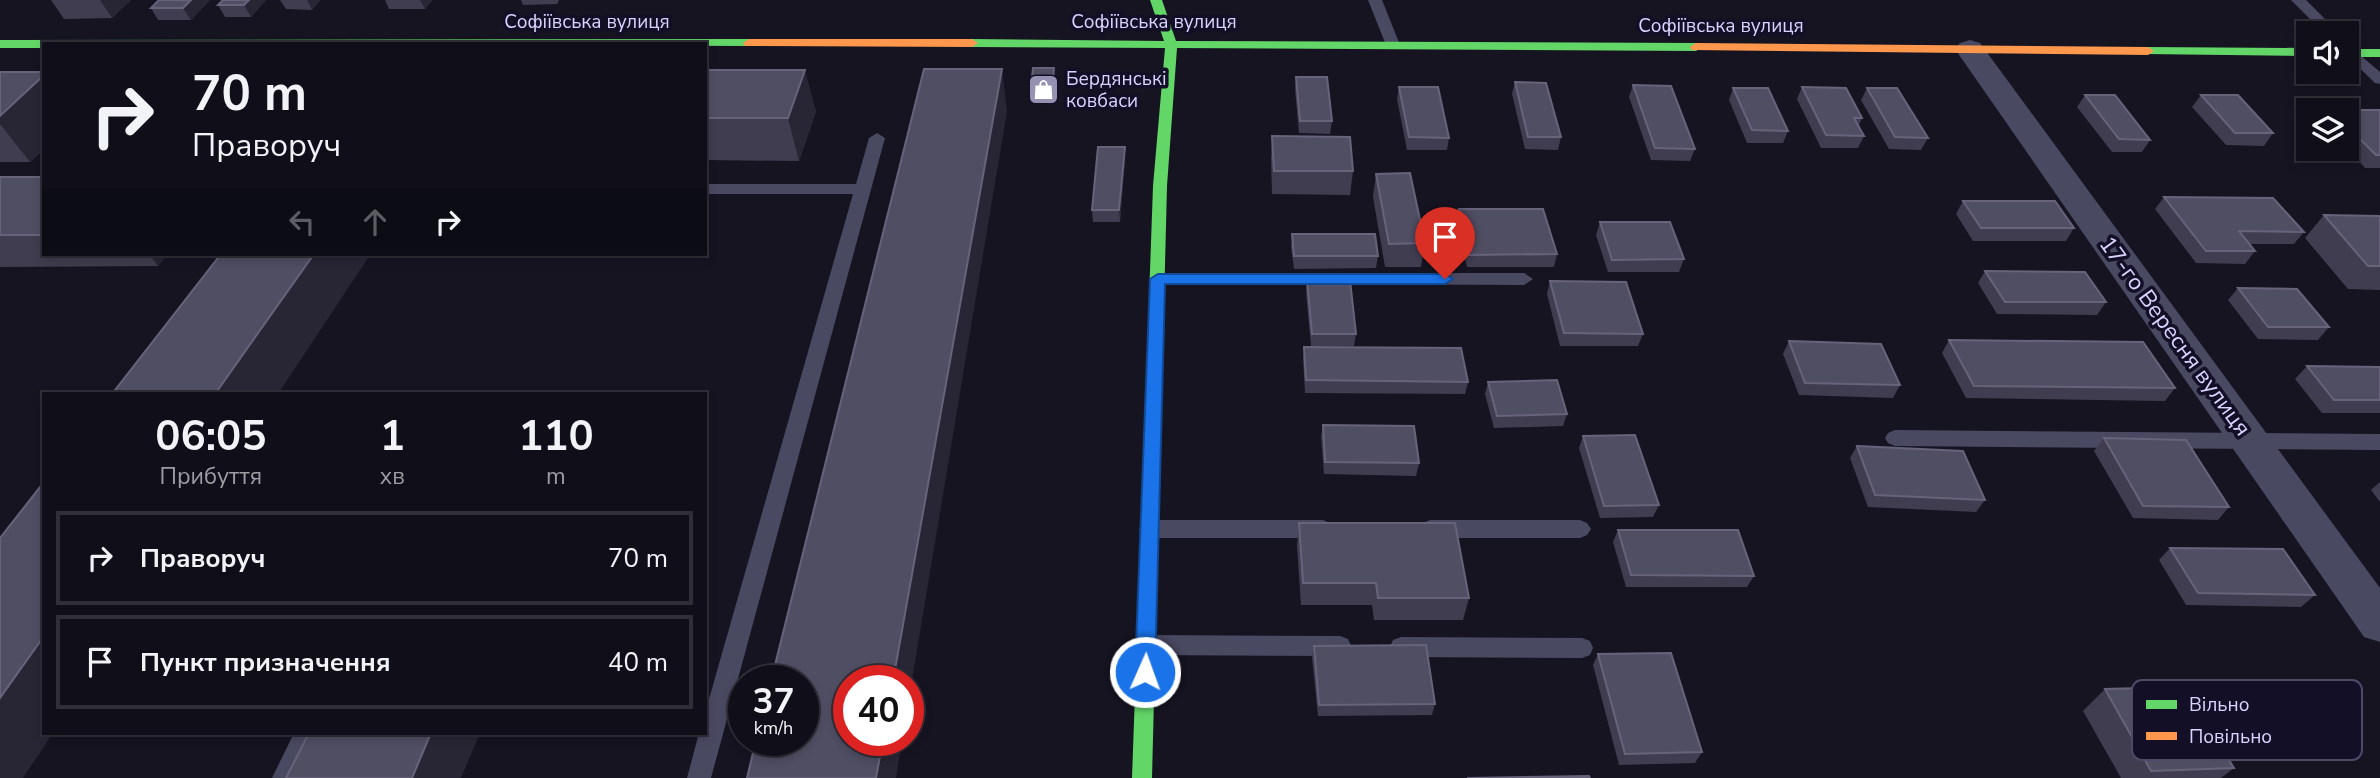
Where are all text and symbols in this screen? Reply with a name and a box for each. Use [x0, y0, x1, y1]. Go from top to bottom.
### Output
street label: Софіївська вулиця [504, 9, 670, 35]
street label: Софіївська вулиця [1071, 9, 1237, 35]
street label: Софіївська вулиця [1638, 13, 1804, 39]
map controls [2296, 21, 2359, 161]
button: sound [2296, 21, 2359, 84]
text: 70 m [192, 60, 307, 127]
place label: Бердянські ковбаси [1066, 66, 1167, 114]
icon: right [77, 70, 168, 161]
shop icon: Бердянські ковбаси [1026, 73, 1060, 107]
button: layers [2296, 98, 2359, 161]
text: Праворуч [192, 124, 341, 167]
icon: left [283, 203, 321, 241]
icon: ahead [356, 203, 394, 241]
icon: right [429, 203, 467, 241]
pin [1415, 207, 1475, 279]
icon: arrive [1426, 218, 1464, 256]
street label: 17-го Вересня вулиця [2092, 230, 2258, 442]
text: 06:05 [155, 408, 266, 465]
text: 1 [380, 408, 405, 465]
text: 110 [518, 408, 594, 465]
text: Прибуття [160, 461, 262, 492]
text: хв [380, 461, 405, 492]
text: m [546, 461, 566, 492]
icon: right [81, 539, 119, 577]
text: Праворуч [140, 541, 265, 576]
text: 70 m [608, 541, 668, 576]
position arrow [1108, 635, 1182, 709]
icon: arrive [81, 643, 119, 681]
text: Пункт призначення [140, 645, 391, 680]
text: 40 m [608, 645, 668, 680]
speed limit sign: 40 [833, 665, 924, 756]
text: 37 [752, 678, 795, 725]
legend [2132, 680, 2362, 760]
text: Вільно [2189, 692, 2249, 718]
text: km/h [754, 716, 793, 740]
text: Повільно [2189, 724, 2272, 750]

